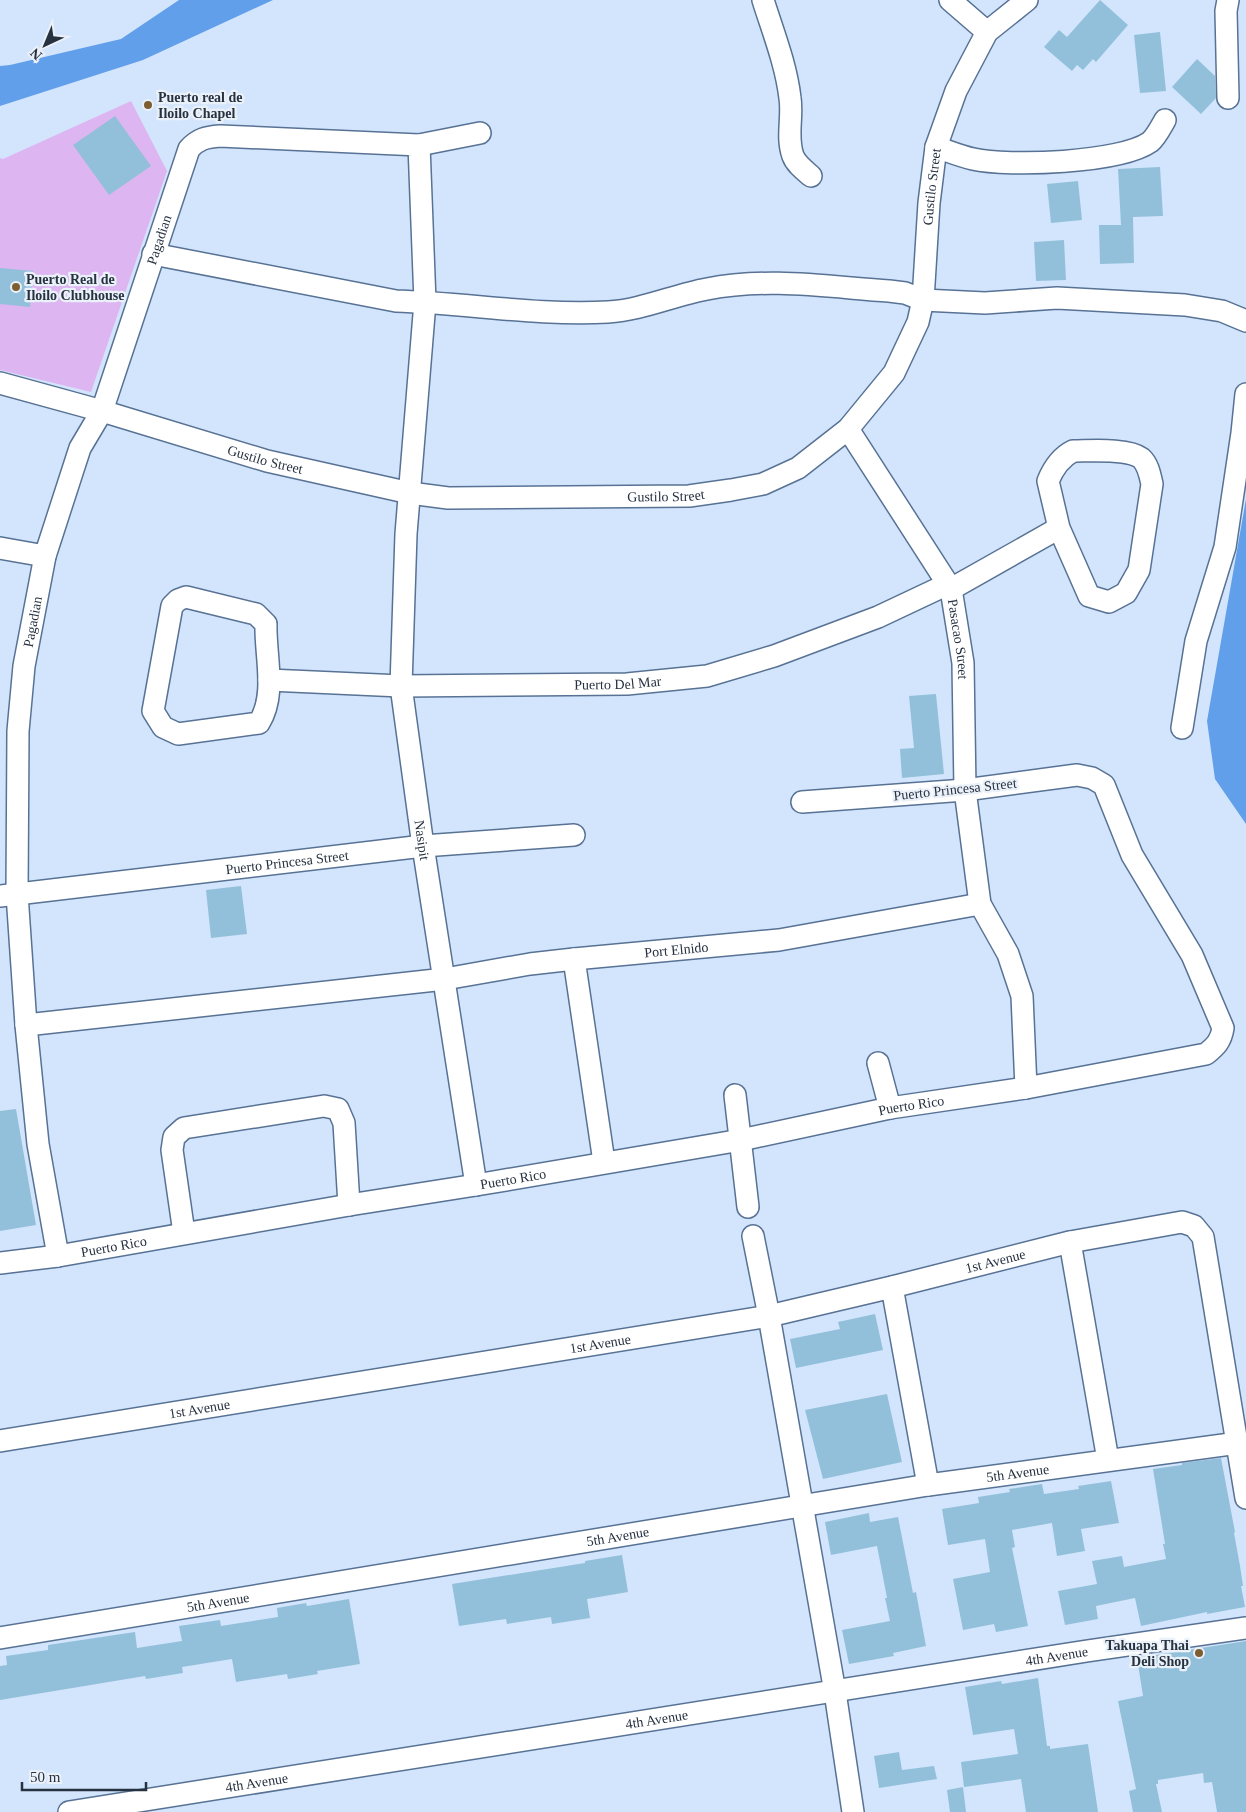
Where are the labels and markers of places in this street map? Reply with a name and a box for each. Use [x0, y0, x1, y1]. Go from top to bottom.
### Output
place label: Puerto real de Iloilo Chapel [158, 90, 243, 121]
marker: Puerto real de Iloilo Chapel [142, 99, 154, 111]
place label: Puerto Real de Iloilo Clubhouse [26, 272, 124, 303]
marker: Puerto Real de Iloilo Clubhouse [10, 281, 22, 293]
place label: Takuapa Thai Deli Shop [1105, 1638, 1189, 1669]
marker: Takuapa Thai Deli Shop [1193, 1647, 1205, 1659]

